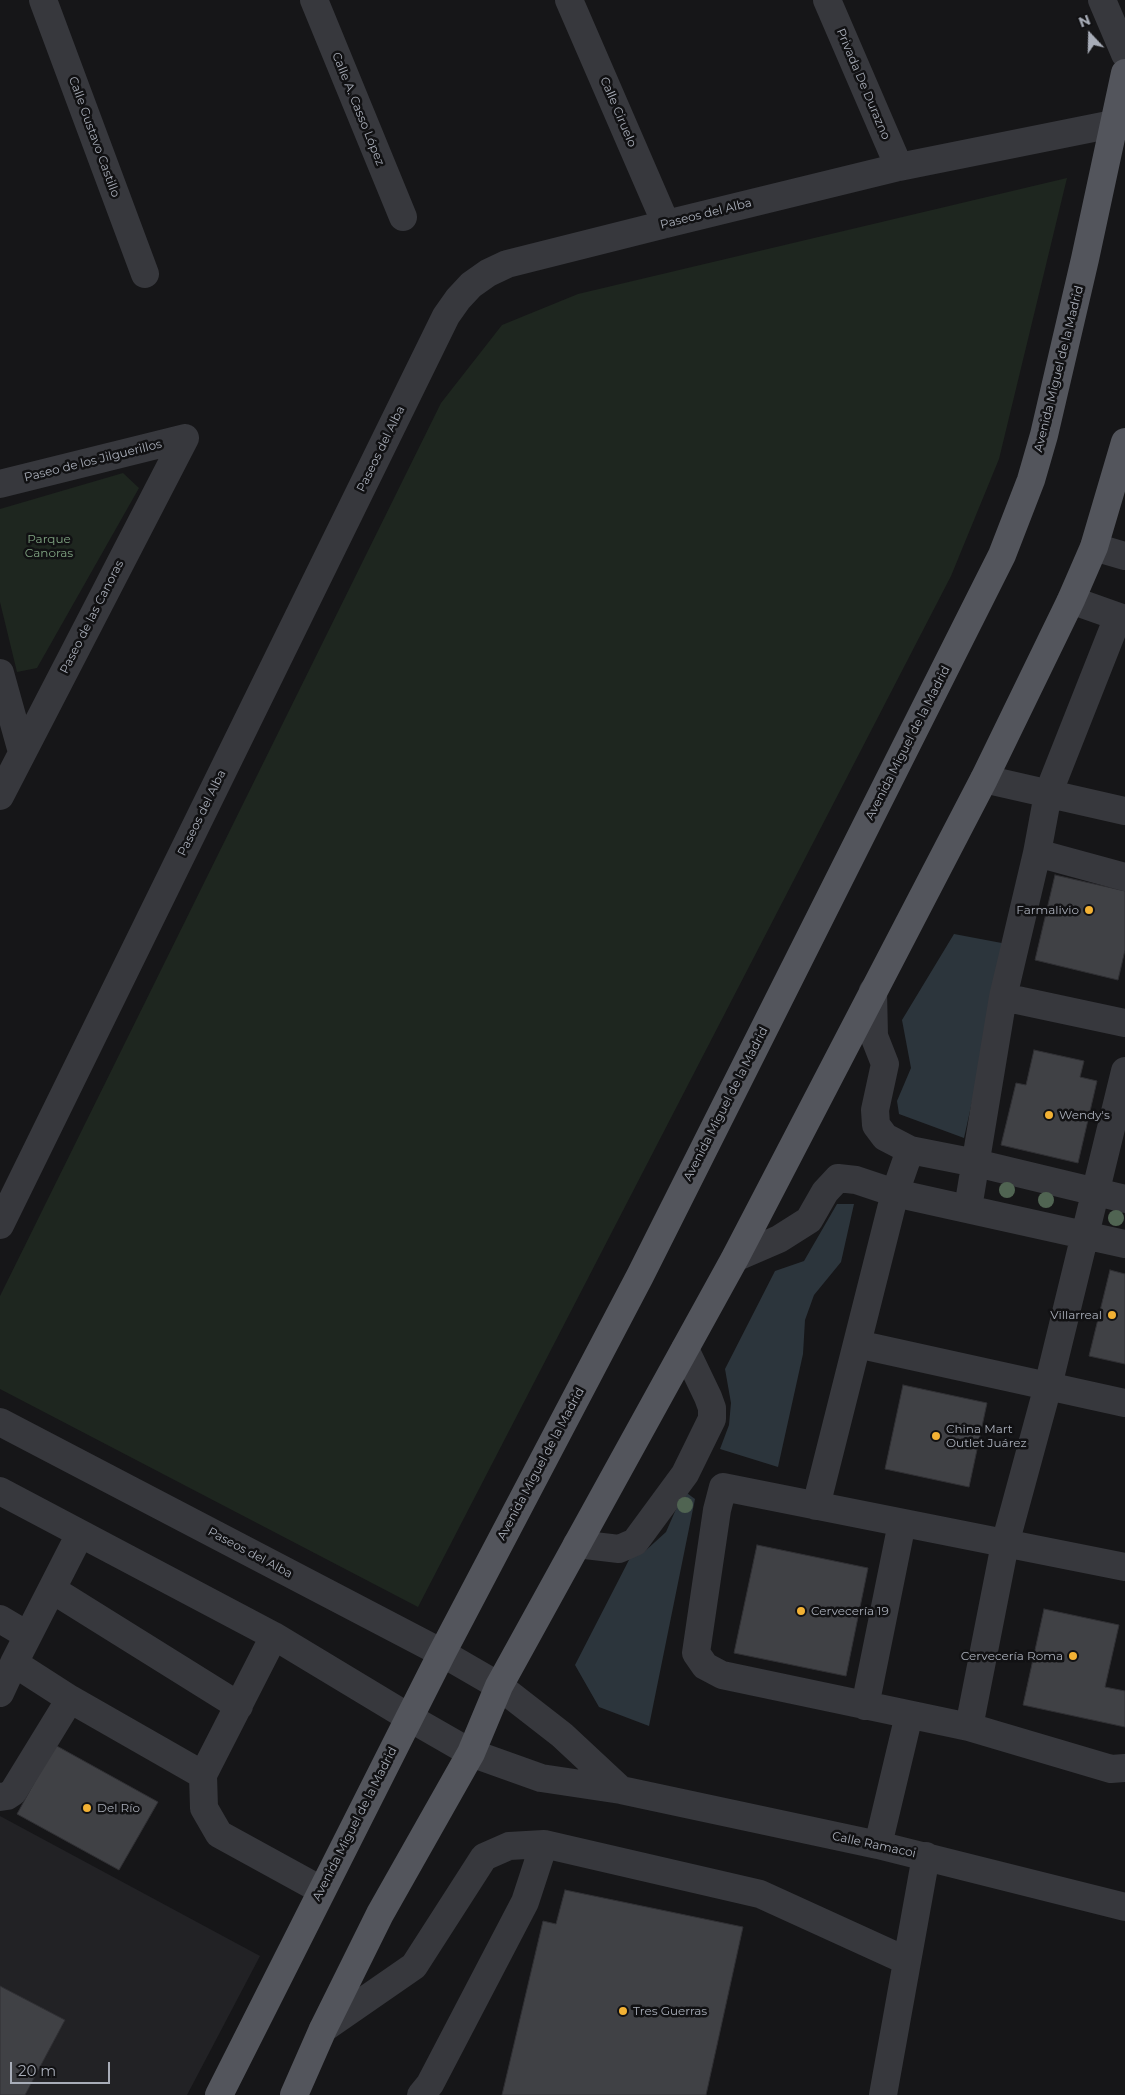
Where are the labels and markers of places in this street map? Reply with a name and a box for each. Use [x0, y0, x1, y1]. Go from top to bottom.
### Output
place label: Farmalivio [1016, 903, 1079, 917]
marker: Farmalivio [1083, 904, 1095, 916]
place label: Wendy's [1059, 1108, 1110, 1122]
marker: Wendy's [1043, 1109, 1055, 1121]
place label: Villarreal [1050, 1308, 1102, 1322]
marker: Villarreal [1106, 1309, 1118, 1321]
place label: China Mart Outlet Juárez [946, 1422, 1027, 1450]
marker: China Mart Outlet Juárez [930, 1430, 942, 1442]
place label: Cervecería 19 [811, 1604, 889, 1618]
marker: Cervecería 19 [795, 1605, 807, 1617]
place label: Cervecería Roma [961, 1649, 1063, 1663]
marker: Cervecería Roma [1067, 1650, 1079, 1662]
place label: Del Río [97, 1801, 140, 1815]
marker: Del Río [81, 1802, 93, 1814]
place label: Tres Guerras [633, 2004, 707, 2018]
marker: Tres Guerras [617, 2005, 629, 2017]

